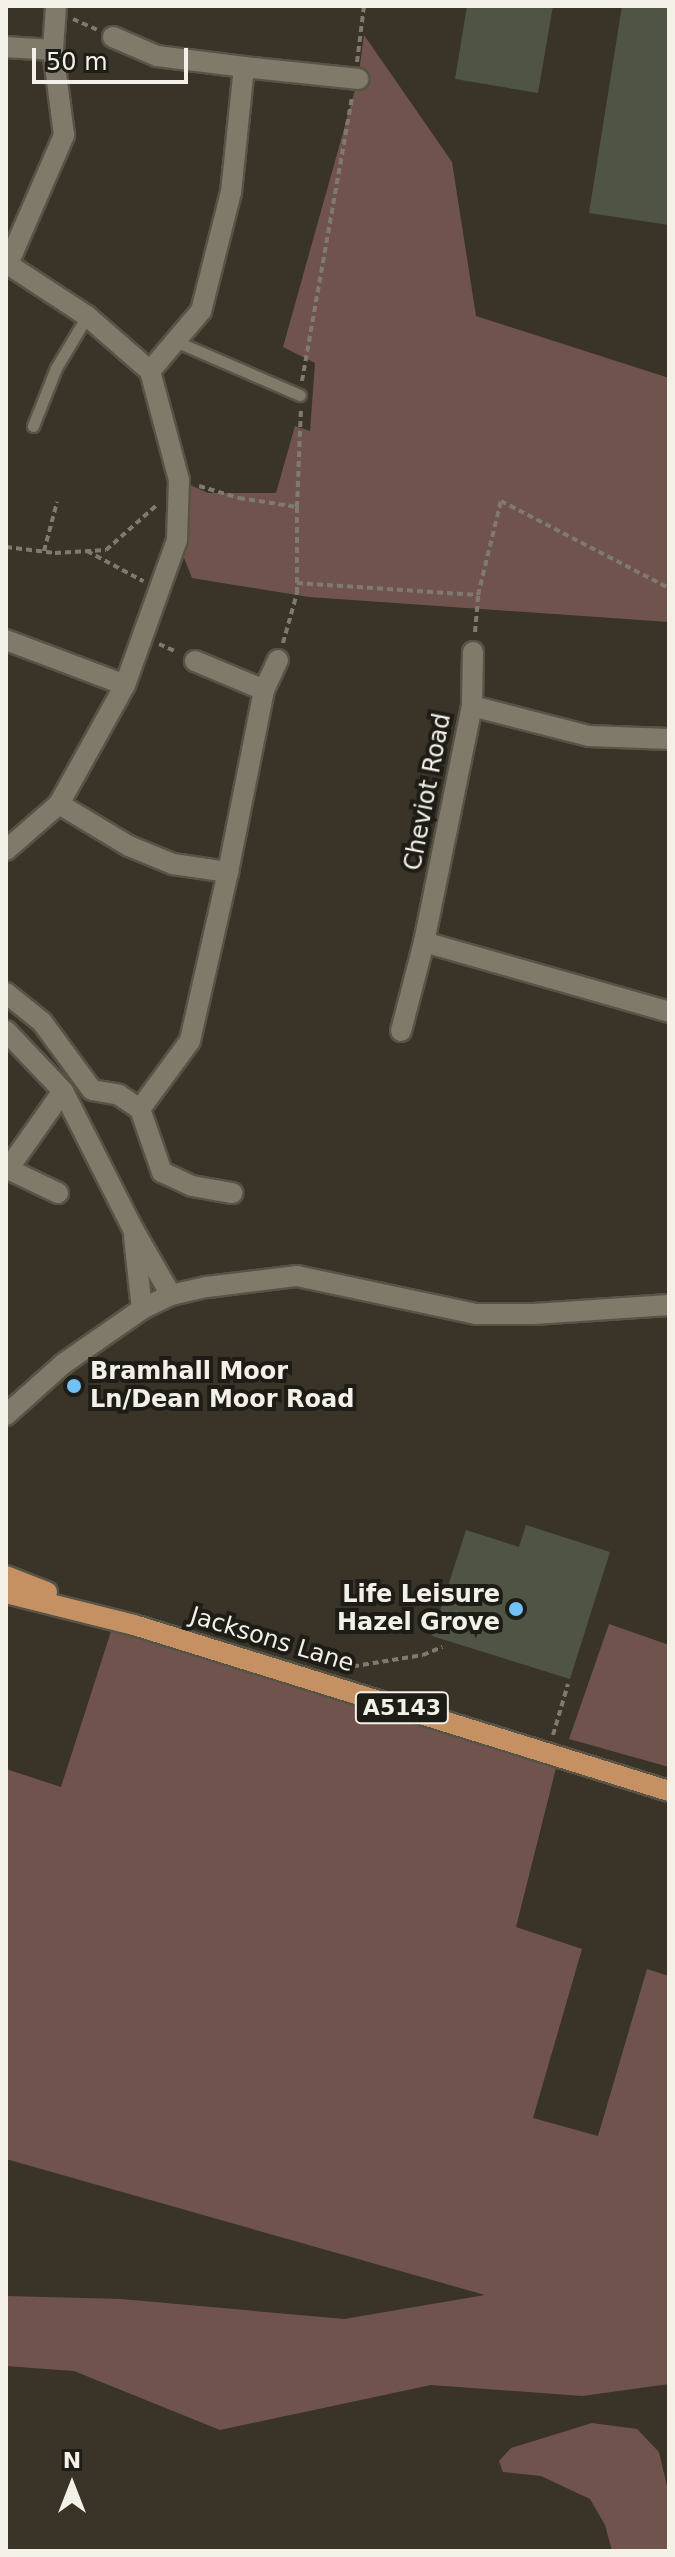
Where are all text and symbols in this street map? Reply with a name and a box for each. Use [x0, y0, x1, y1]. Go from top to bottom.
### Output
scale bar [36, 32, 192, 82]
text: 50 m [46, 48, 108, 76]
street label: Cheviot Road [399, 711, 457, 873]
place label: Bramhall Moor Ln/Dean Moor Road [90, 1358, 354, 1414]
marker: Bramhall Moor Ln/Dean Moor Road [65, 1377, 83, 1395]
place label: Life Leisure Hazel Grove [337, 1581, 500, 1637]
marker: Life Leisure Hazel Grove [507, 1600, 525, 1618]
street label: Jacksons Lane [187, 1601, 357, 1679]
road number: A5143 [354, 1690, 450, 1726]
north arrow [32, 2445, 112, 2525]
text: N [63, 2448, 81, 2473]

